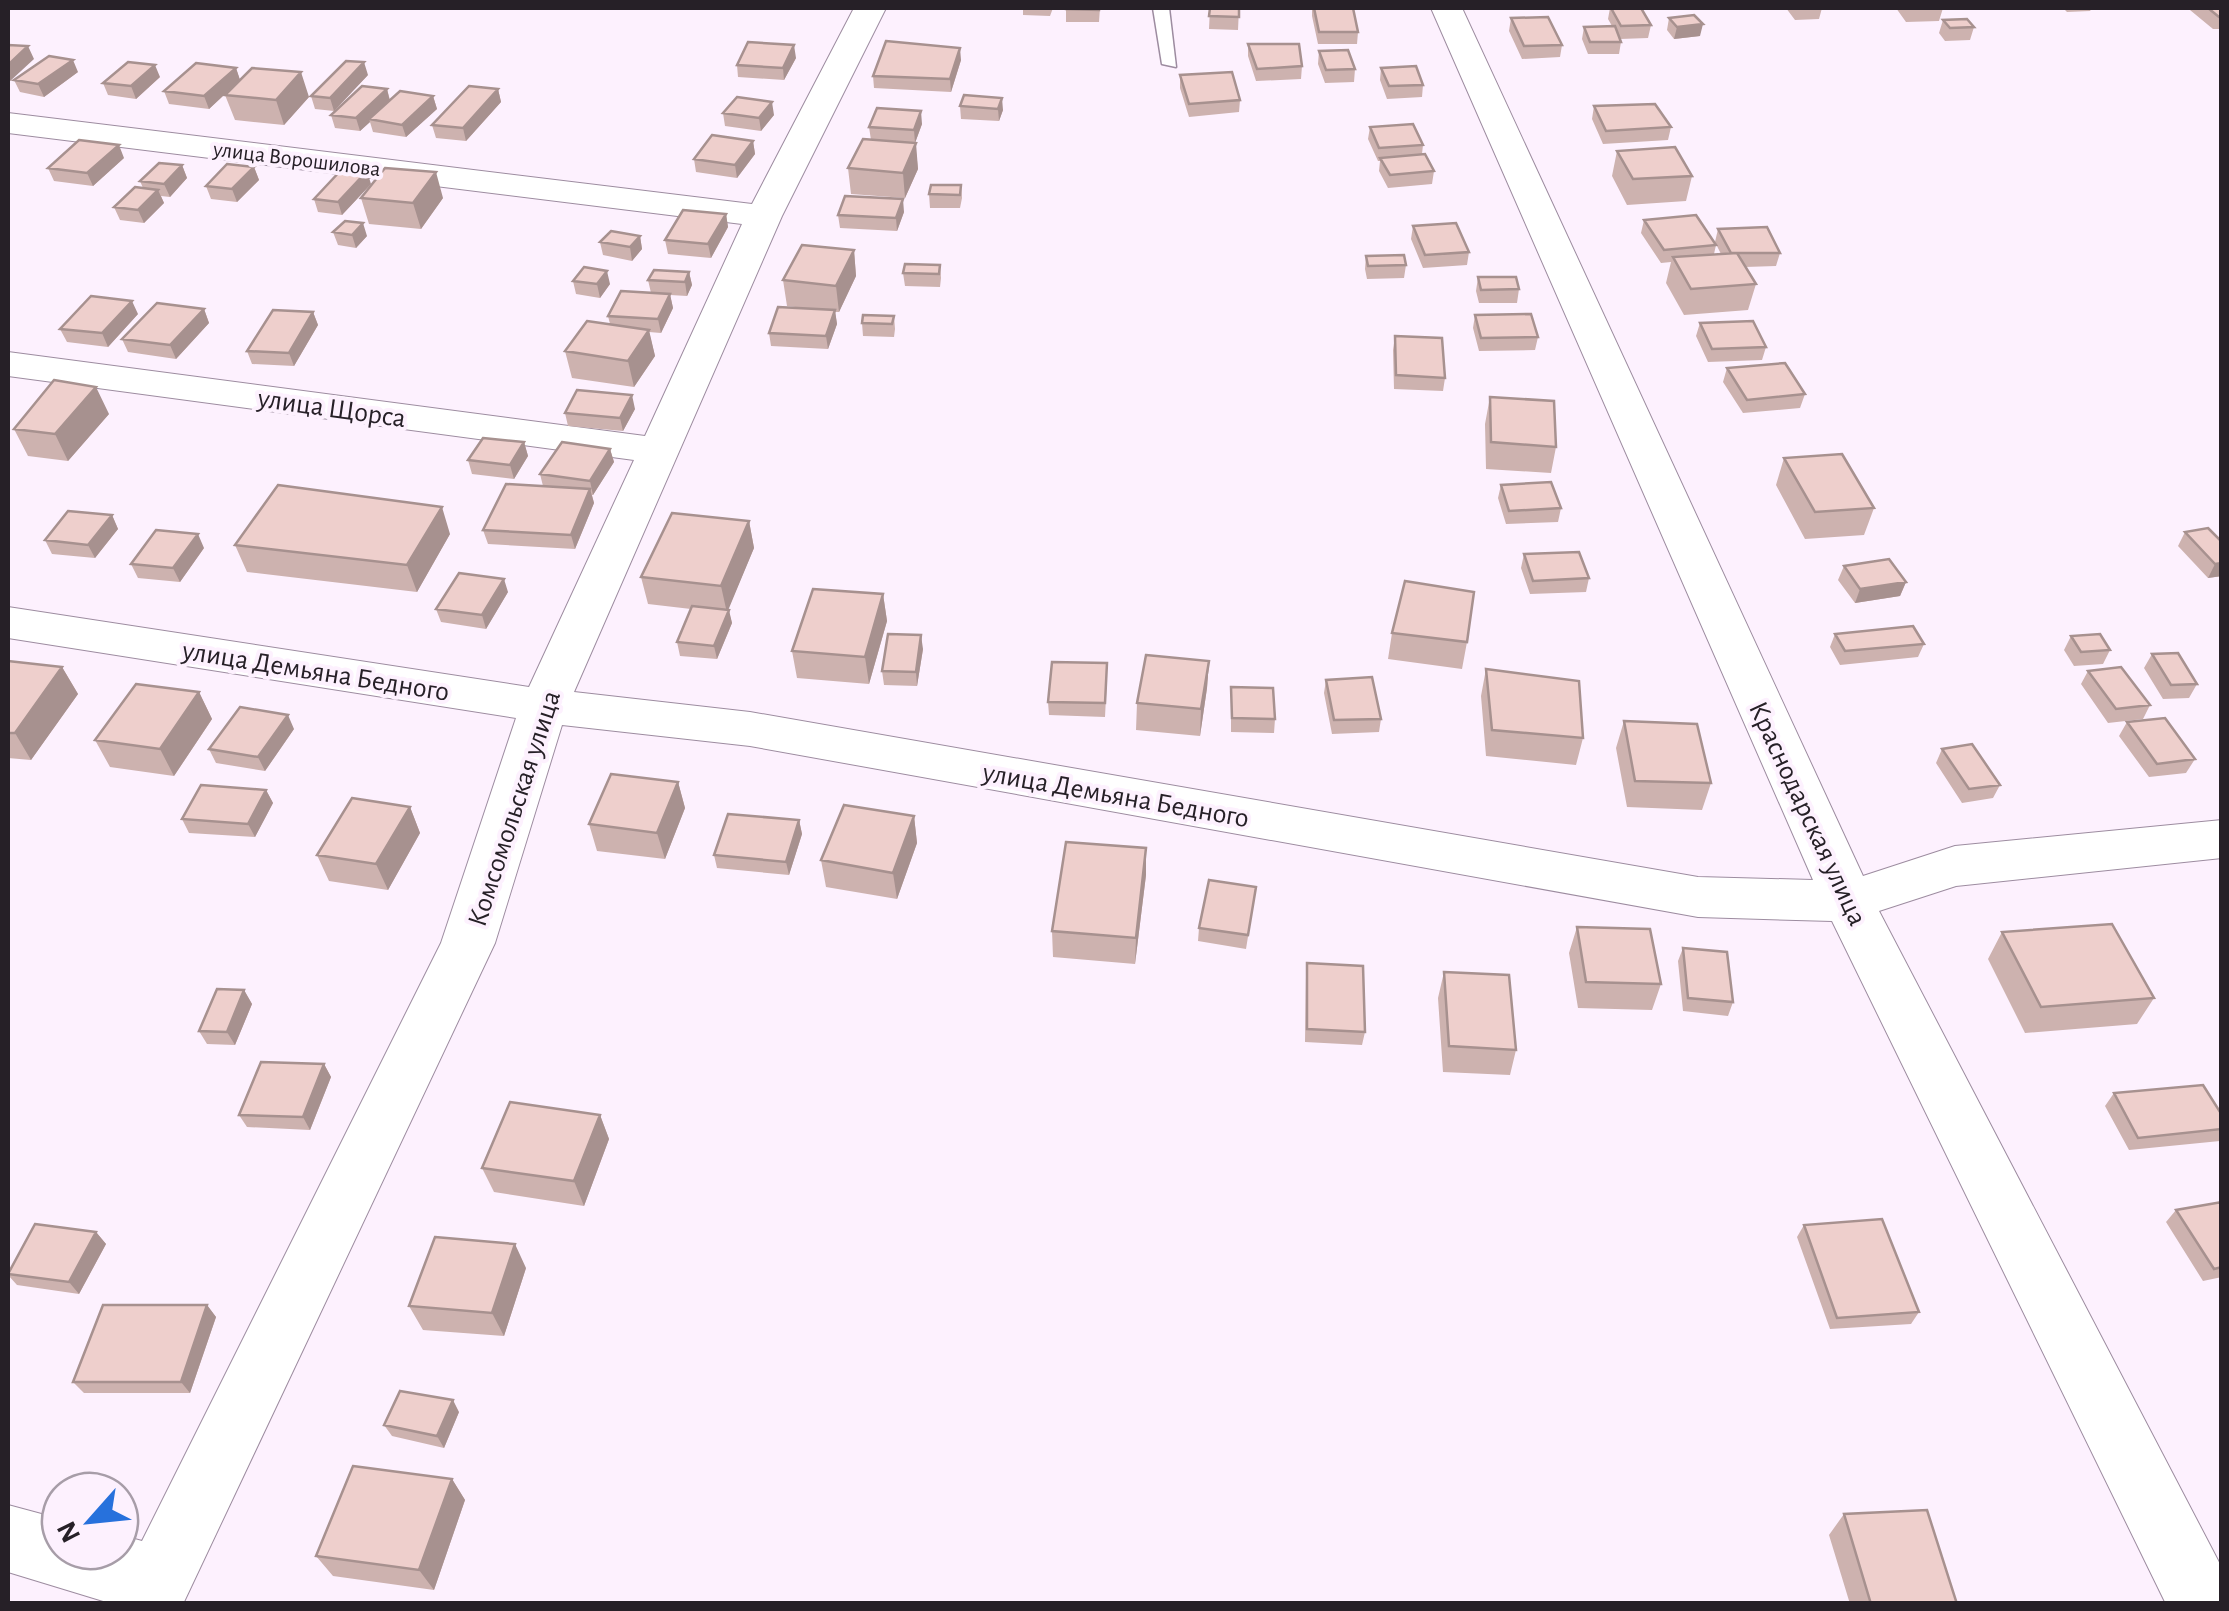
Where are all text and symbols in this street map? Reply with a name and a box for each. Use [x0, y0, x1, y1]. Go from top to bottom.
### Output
street label: улица Ворошилова [211, 138, 382, 180]
street label: улица Щорса [255, 385, 408, 433]
street label: улица Демьяна Бедного [179, 637, 451, 707]
street label: Комсомольская улица [464, 687, 566, 930]
street label: Краснодарская улица [1743, 698, 1871, 930]
street label: улица Демьяна Бедного [979, 759, 1251, 833]
north arrow [40, 1471, 140, 1571]
text: N [53, 1516, 86, 1546]

